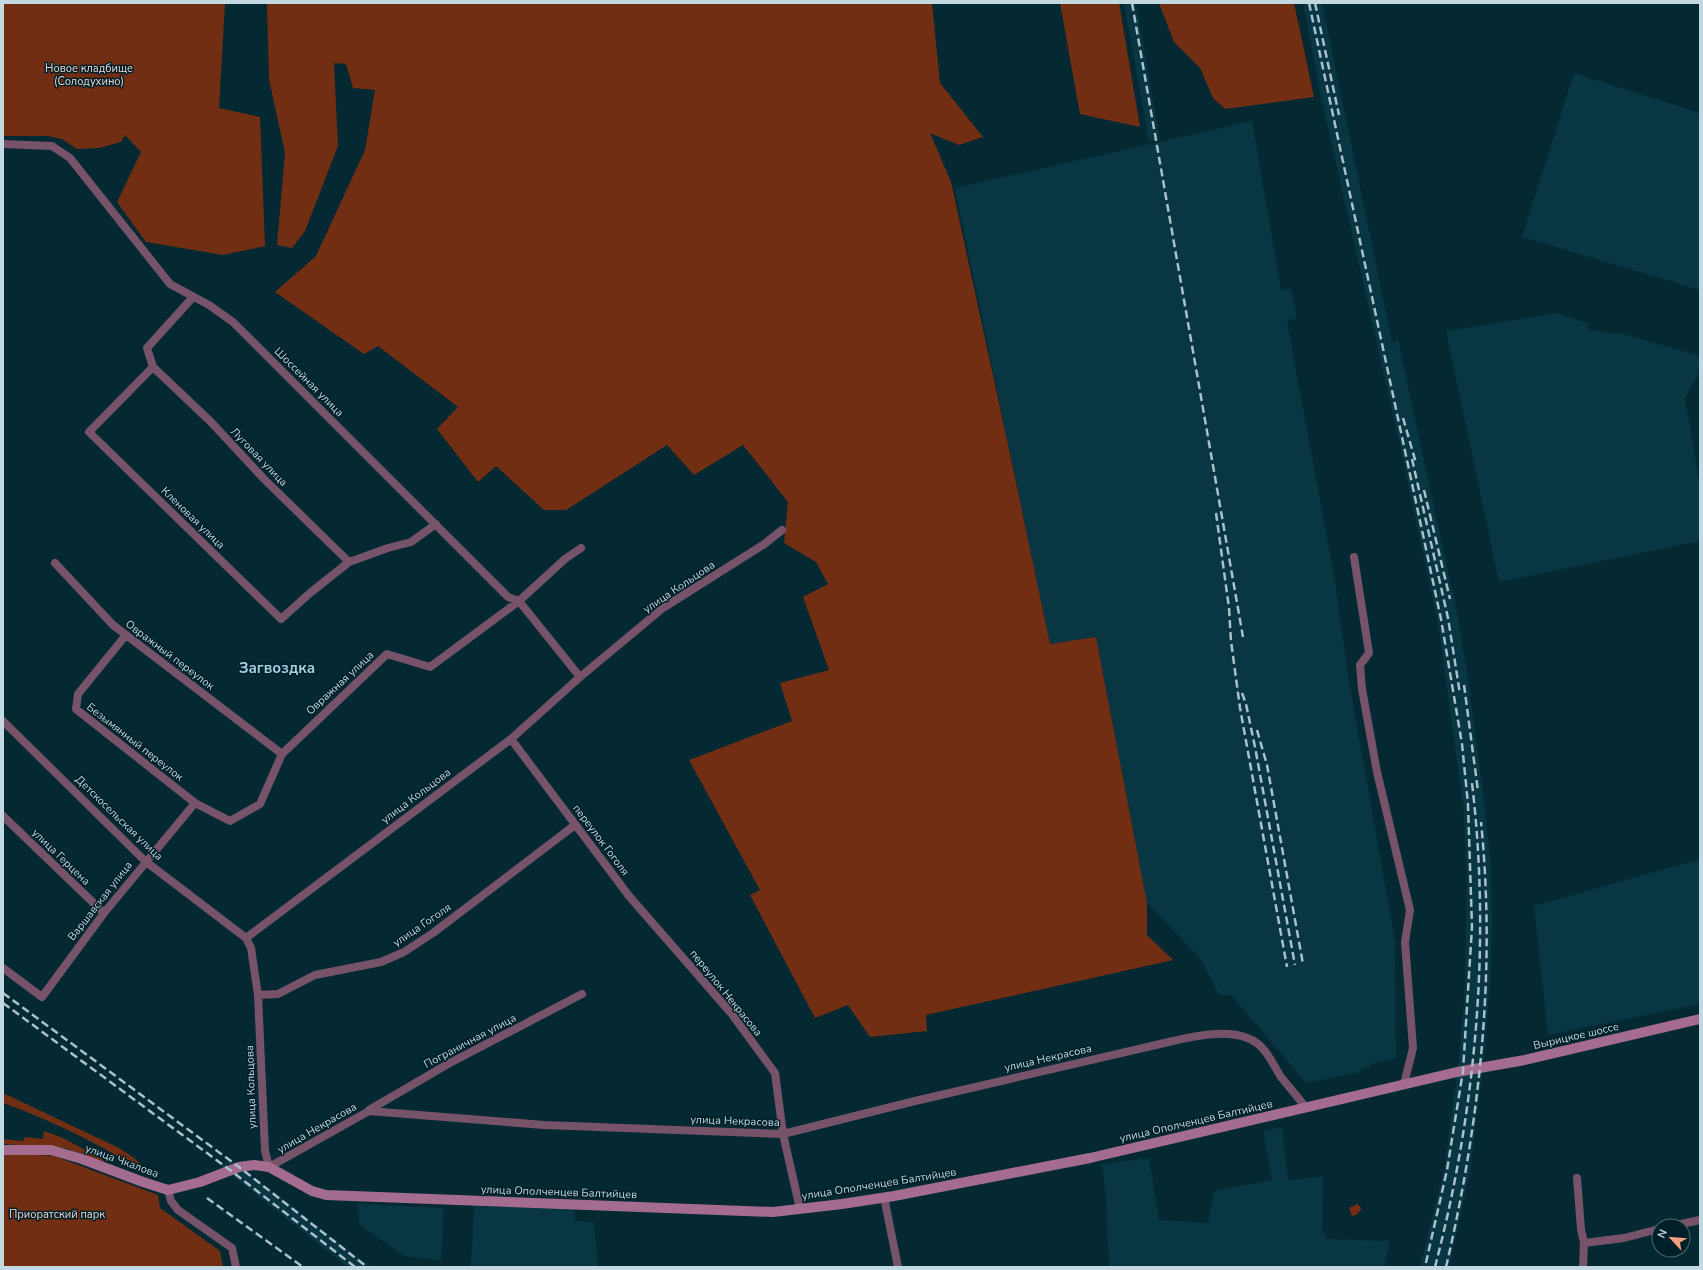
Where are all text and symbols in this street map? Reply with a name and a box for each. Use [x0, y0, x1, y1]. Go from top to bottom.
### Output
park label: Новое кладбище (Солодухино) [45, 61, 133, 89]
street label: Шоссейная улица [271, 344, 347, 420]
street label: Луговая улица [227, 424, 291, 490]
street label: Кленовая улица [158, 484, 228, 552]
street label: улица Кольцова [640, 557, 718, 617]
street label: Овражный переулок [122, 617, 218, 694]
street label: Овражная улица [303, 648, 377, 718]
district label: Загвоздка [239, 658, 315, 678]
street label: Безымянный переулок [84, 700, 187, 785]
street label: улица Кольцова [378, 765, 454, 827]
street label: Детскосельская улица [72, 772, 166, 864]
street label: переулок Гоголя [569, 801, 633, 879]
street label: улица Герцена [29, 825, 93, 889]
street label: Варшавская улица [64, 858, 136, 944]
street label: улица Гоголя [390, 900, 454, 950]
street label: переулок Некрасова [686, 947, 766, 1039]
street label: Пограничная улица [421, 1010, 519, 1072]
street label: Вырицкое шоссе [1532, 1019, 1620, 1053]
street label: улица Некрасова [1003, 1041, 1093, 1075]
street label: улица Кольцова [242, 1045, 260, 1129]
street label: улица Ополченцев Балтийцев [1118, 1096, 1274, 1146]
street label: улица Некрасова [275, 1099, 360, 1157]
street label: улица Некрасова [690, 1112, 780, 1130]
street label: улица Чкалова [83, 1141, 161, 1181]
street label: улица Ополченцев Балтийцев [801, 1164, 957, 1204]
street label: улица Ополченцев Балтийцев [481, 1182, 637, 1202]
park label: Приоратский парк [9, 1207, 105, 1222]
north arrow [1651, 1218, 1691, 1258]
text: N [1654, 1227, 1671, 1241]

